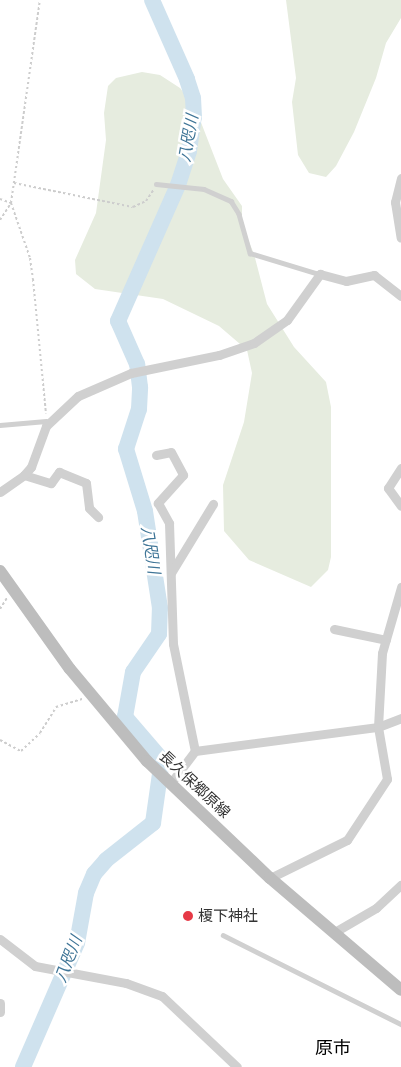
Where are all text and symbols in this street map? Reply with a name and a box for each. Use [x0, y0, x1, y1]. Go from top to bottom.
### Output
water label: 八咫川 [174, 113, 202, 163]
water label: 八咫川 [138, 525, 164, 575]
street label: 長久保郷原線 [156, 747, 234, 821]
place label: 榎下神社 [198, 907, 258, 925]
marker: 榎下神社 [182, 910, 194, 922]
water label: 八咫川 [50, 933, 86, 985]
district label: 原市 [315, 1037, 351, 1059]

